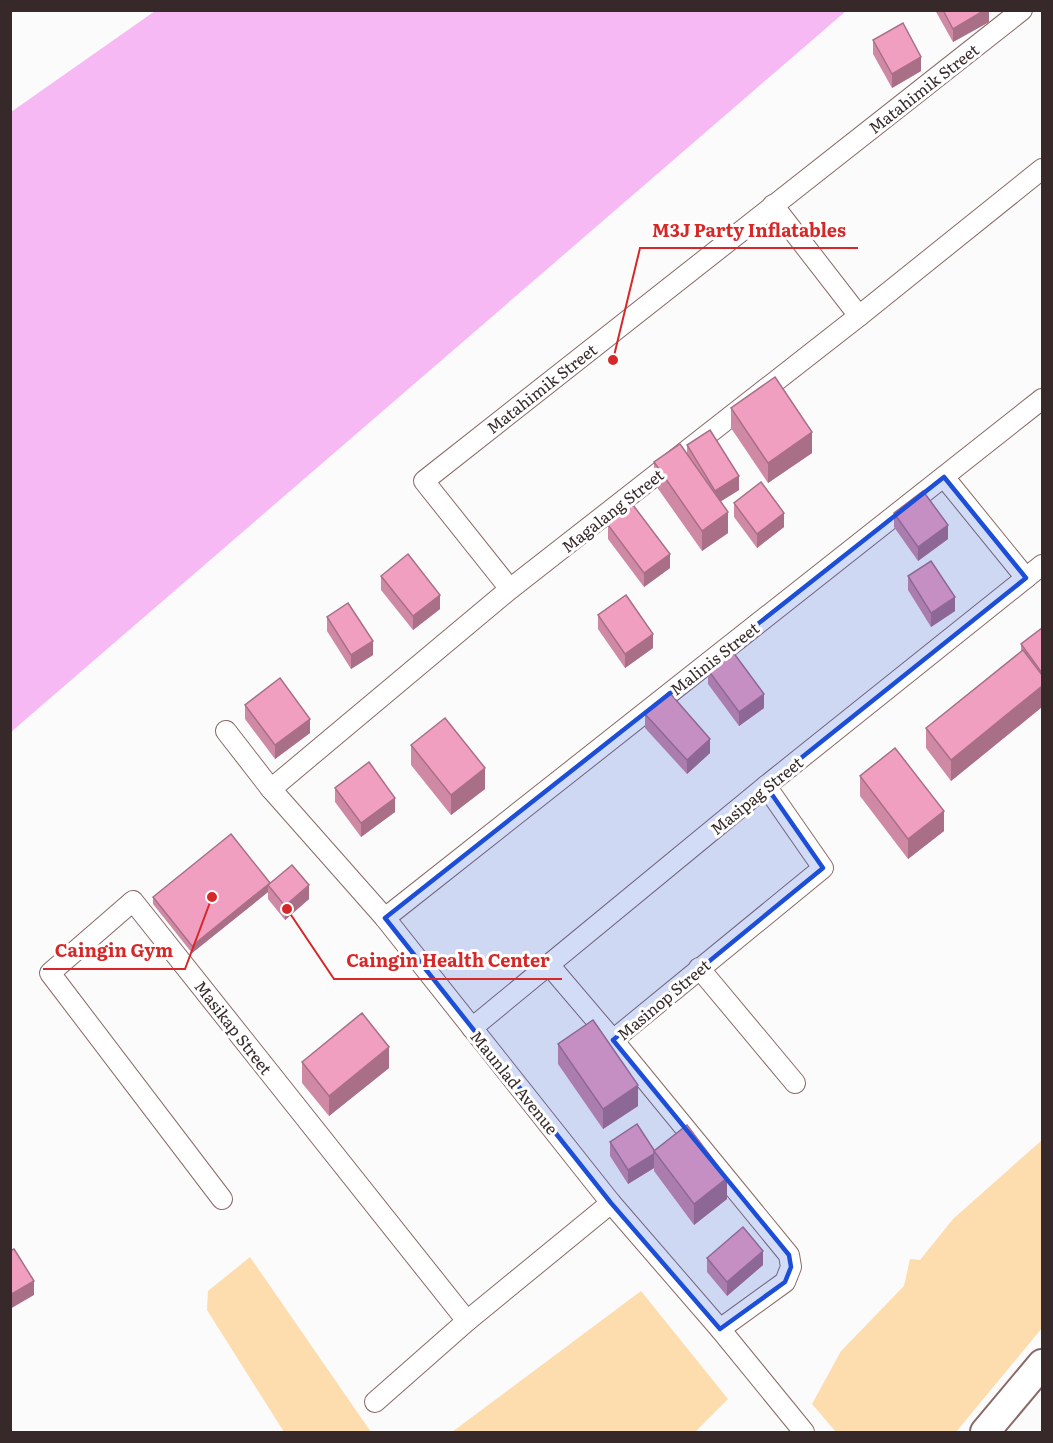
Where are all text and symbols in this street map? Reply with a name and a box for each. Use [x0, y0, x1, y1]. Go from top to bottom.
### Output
street label: Matahimik Street [863, 37, 984, 139]
callout: M3J Party Inflatables [640, 212, 858, 248]
text: M3J Party Inflatables [652, 216, 846, 243]
street label: Matahimik Street [481, 337, 602, 439]
street label: Magalang Street [556, 462, 669, 558]
street label: Malinis Street [664, 615, 764, 700]
street label: Masipag Street [704, 750, 808, 840]
callout: Caingin Gym [43, 933, 185, 969]
text: Caingin Gym [55, 936, 173, 963]
callout: Caingin Health Center [334, 943, 562, 979]
text: Caingin Health Center [346, 946, 550, 973]
street label: Masinop Street [611, 952, 715, 1045]
street label: Masikap Street [190, 975, 279, 1080]
street label: Maunlad Avenue [465, 1025, 565, 1139]

